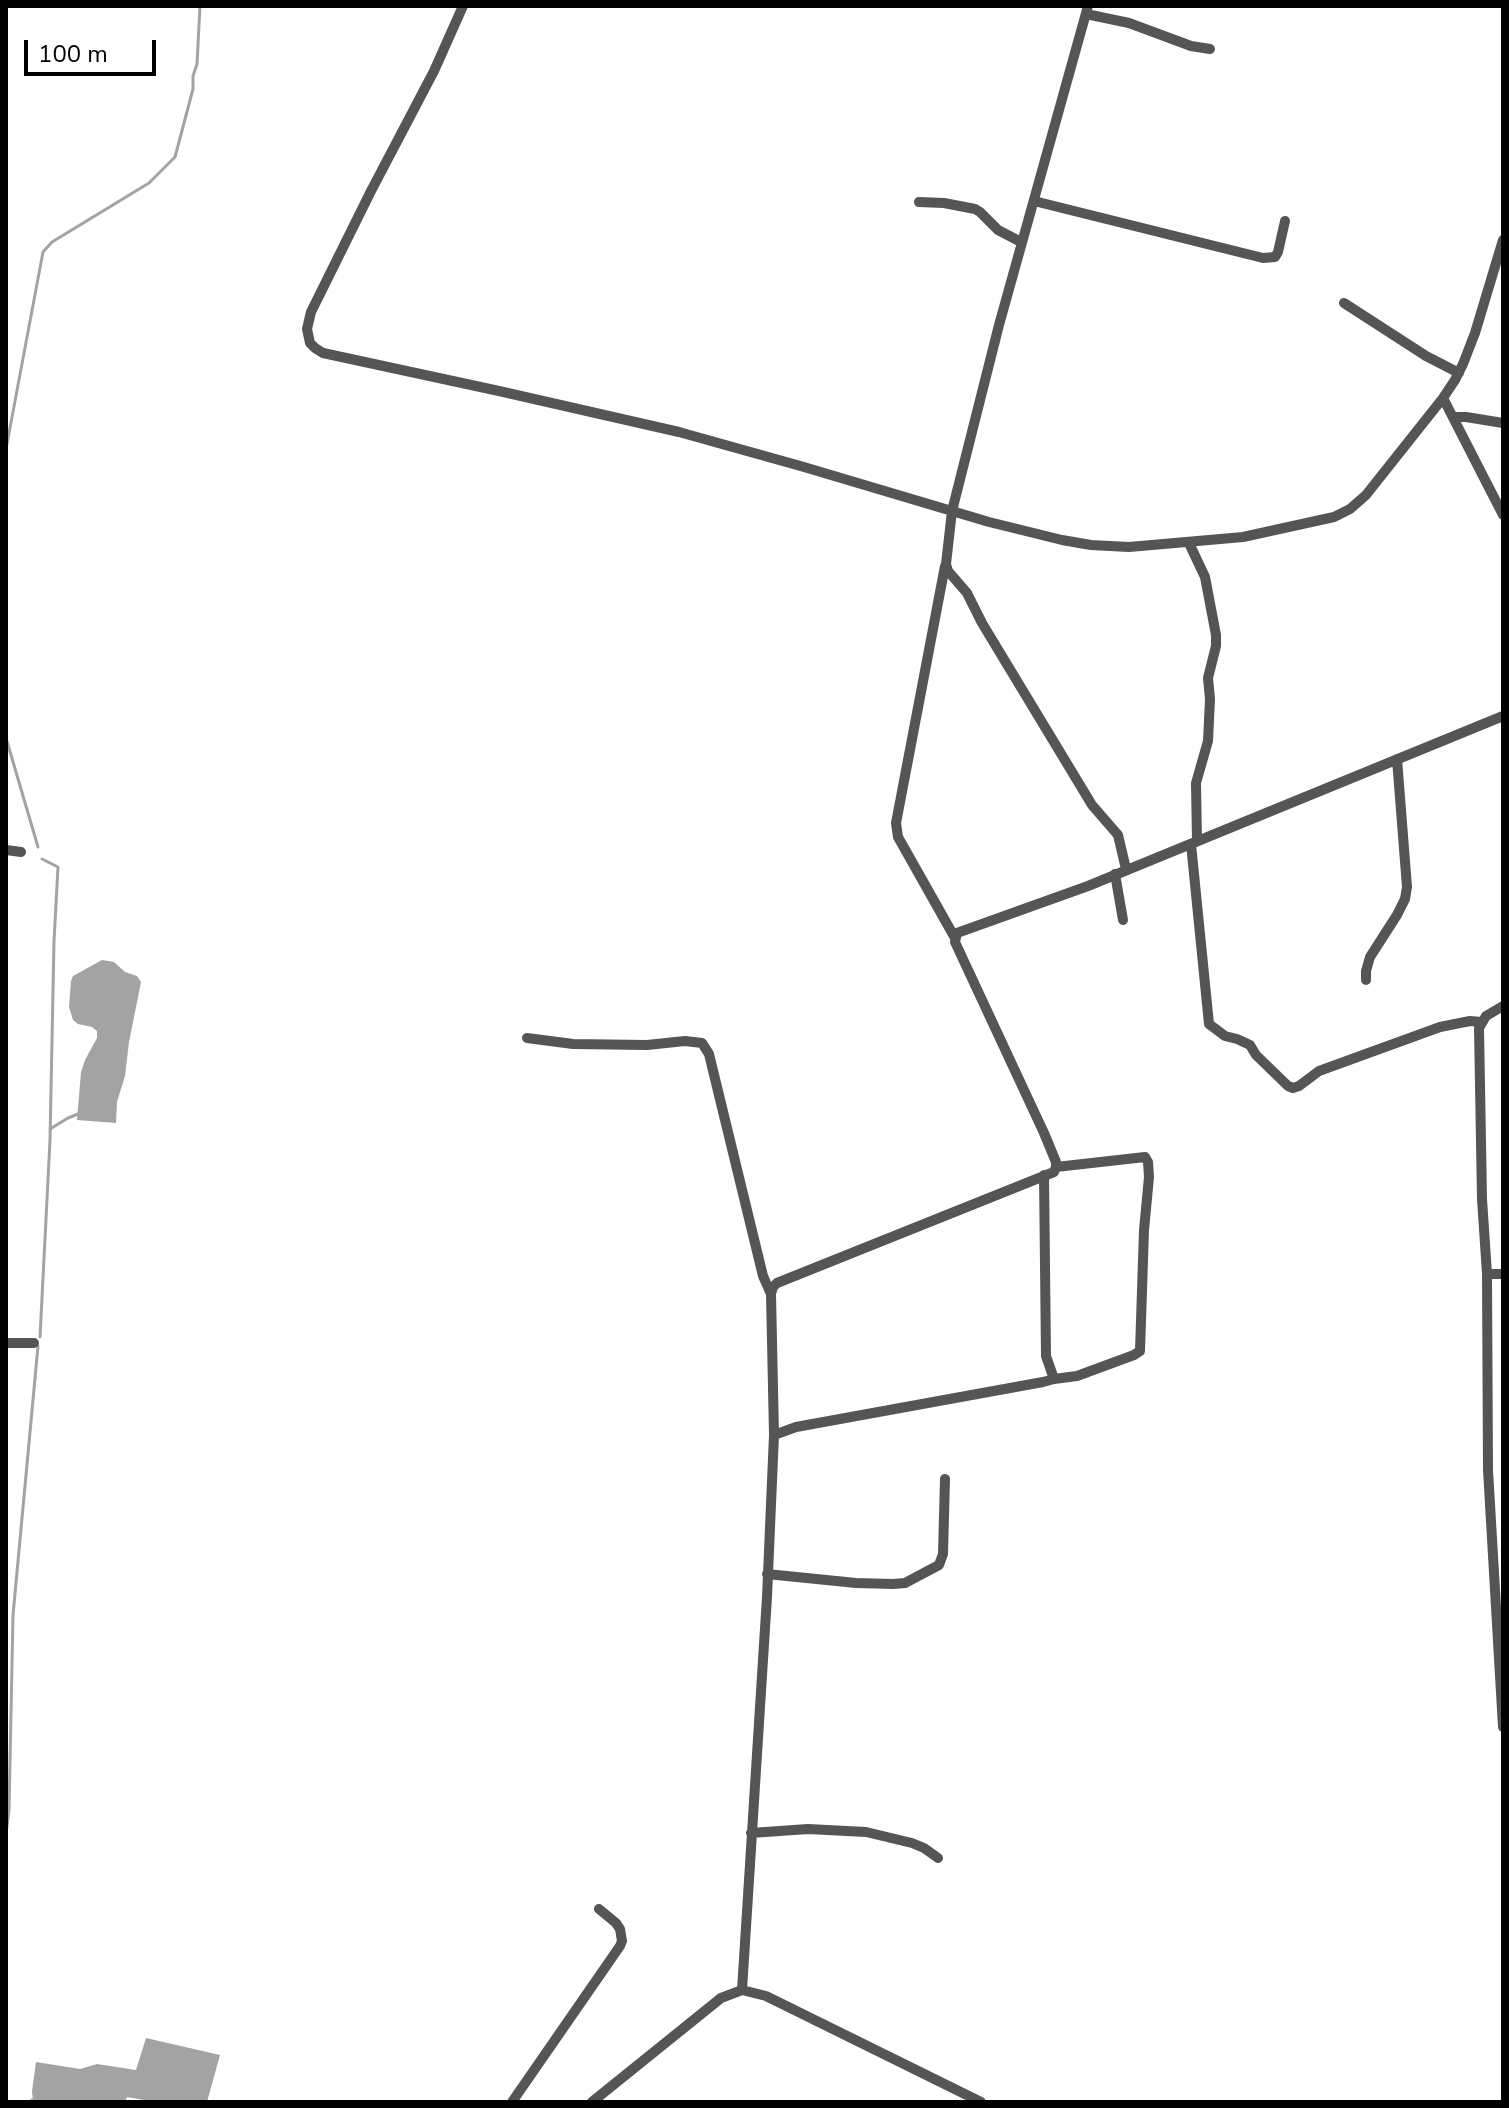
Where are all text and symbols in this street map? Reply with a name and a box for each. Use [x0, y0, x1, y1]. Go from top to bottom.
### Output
scale bar [28, 24, 160, 74]
text: 100 m [38, 38, 108, 70]

